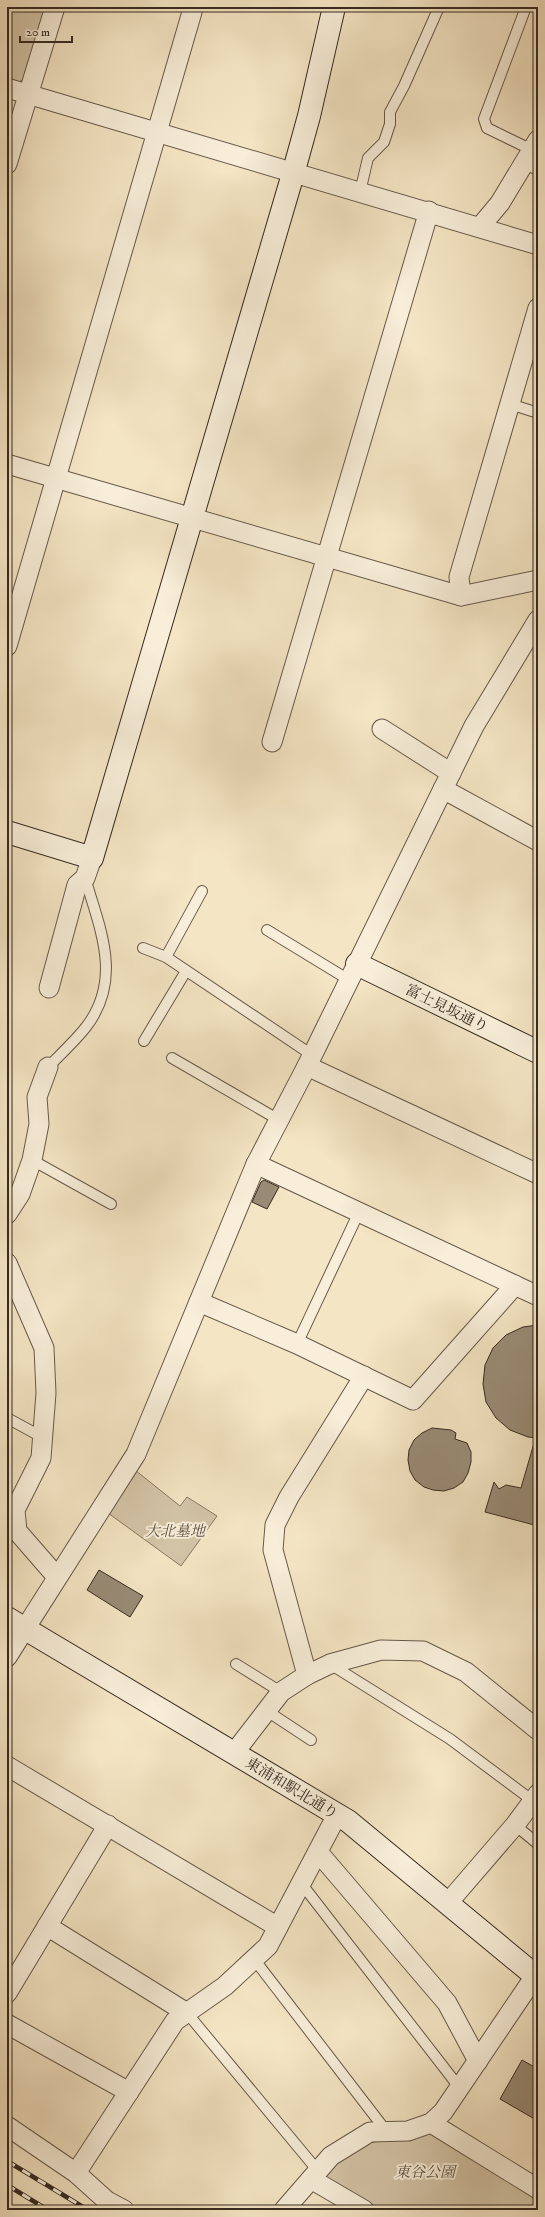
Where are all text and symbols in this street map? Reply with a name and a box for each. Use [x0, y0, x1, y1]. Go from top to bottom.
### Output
scale bar [20, 18, 72, 44]
text: 20 m [26, 25, 50, 40]
street label: 富士見坂通り [402, 980, 491, 1037]
park label: 大北墓地 [145, 1522, 207, 1541]
street label: 東浦和駅北通り [242, 1753, 342, 1824]
park label: 東谷公園 [395, 2163, 458, 2182]

